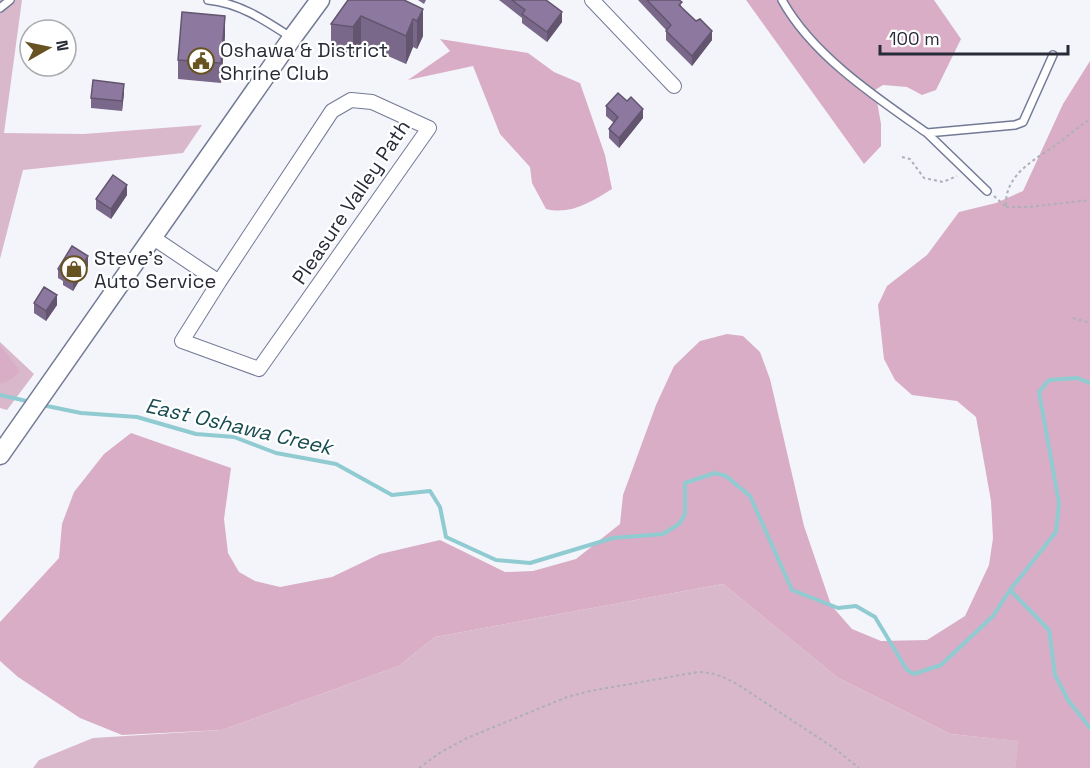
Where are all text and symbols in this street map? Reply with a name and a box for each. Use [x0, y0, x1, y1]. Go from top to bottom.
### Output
north arrow [18, 18, 78, 78]
scale bar [880, 18, 1068, 56]
text: 100 m [889, 27, 940, 50]
place label: Oshawa & District Shrine Club [220, 37, 388, 86]
text: N [51, 39, 74, 53]
public building icon: Oshawa & District Shrine Club [186, 46, 216, 76]
street label: Pleasure Valley Path [286, 115, 416, 289]
place label: Steve's Auto Service [94, 245, 216, 294]
shop icon: Steve's Auto Service [59, 254, 89, 284]
water label: East Oshawa Creek [143, 391, 338, 461]

